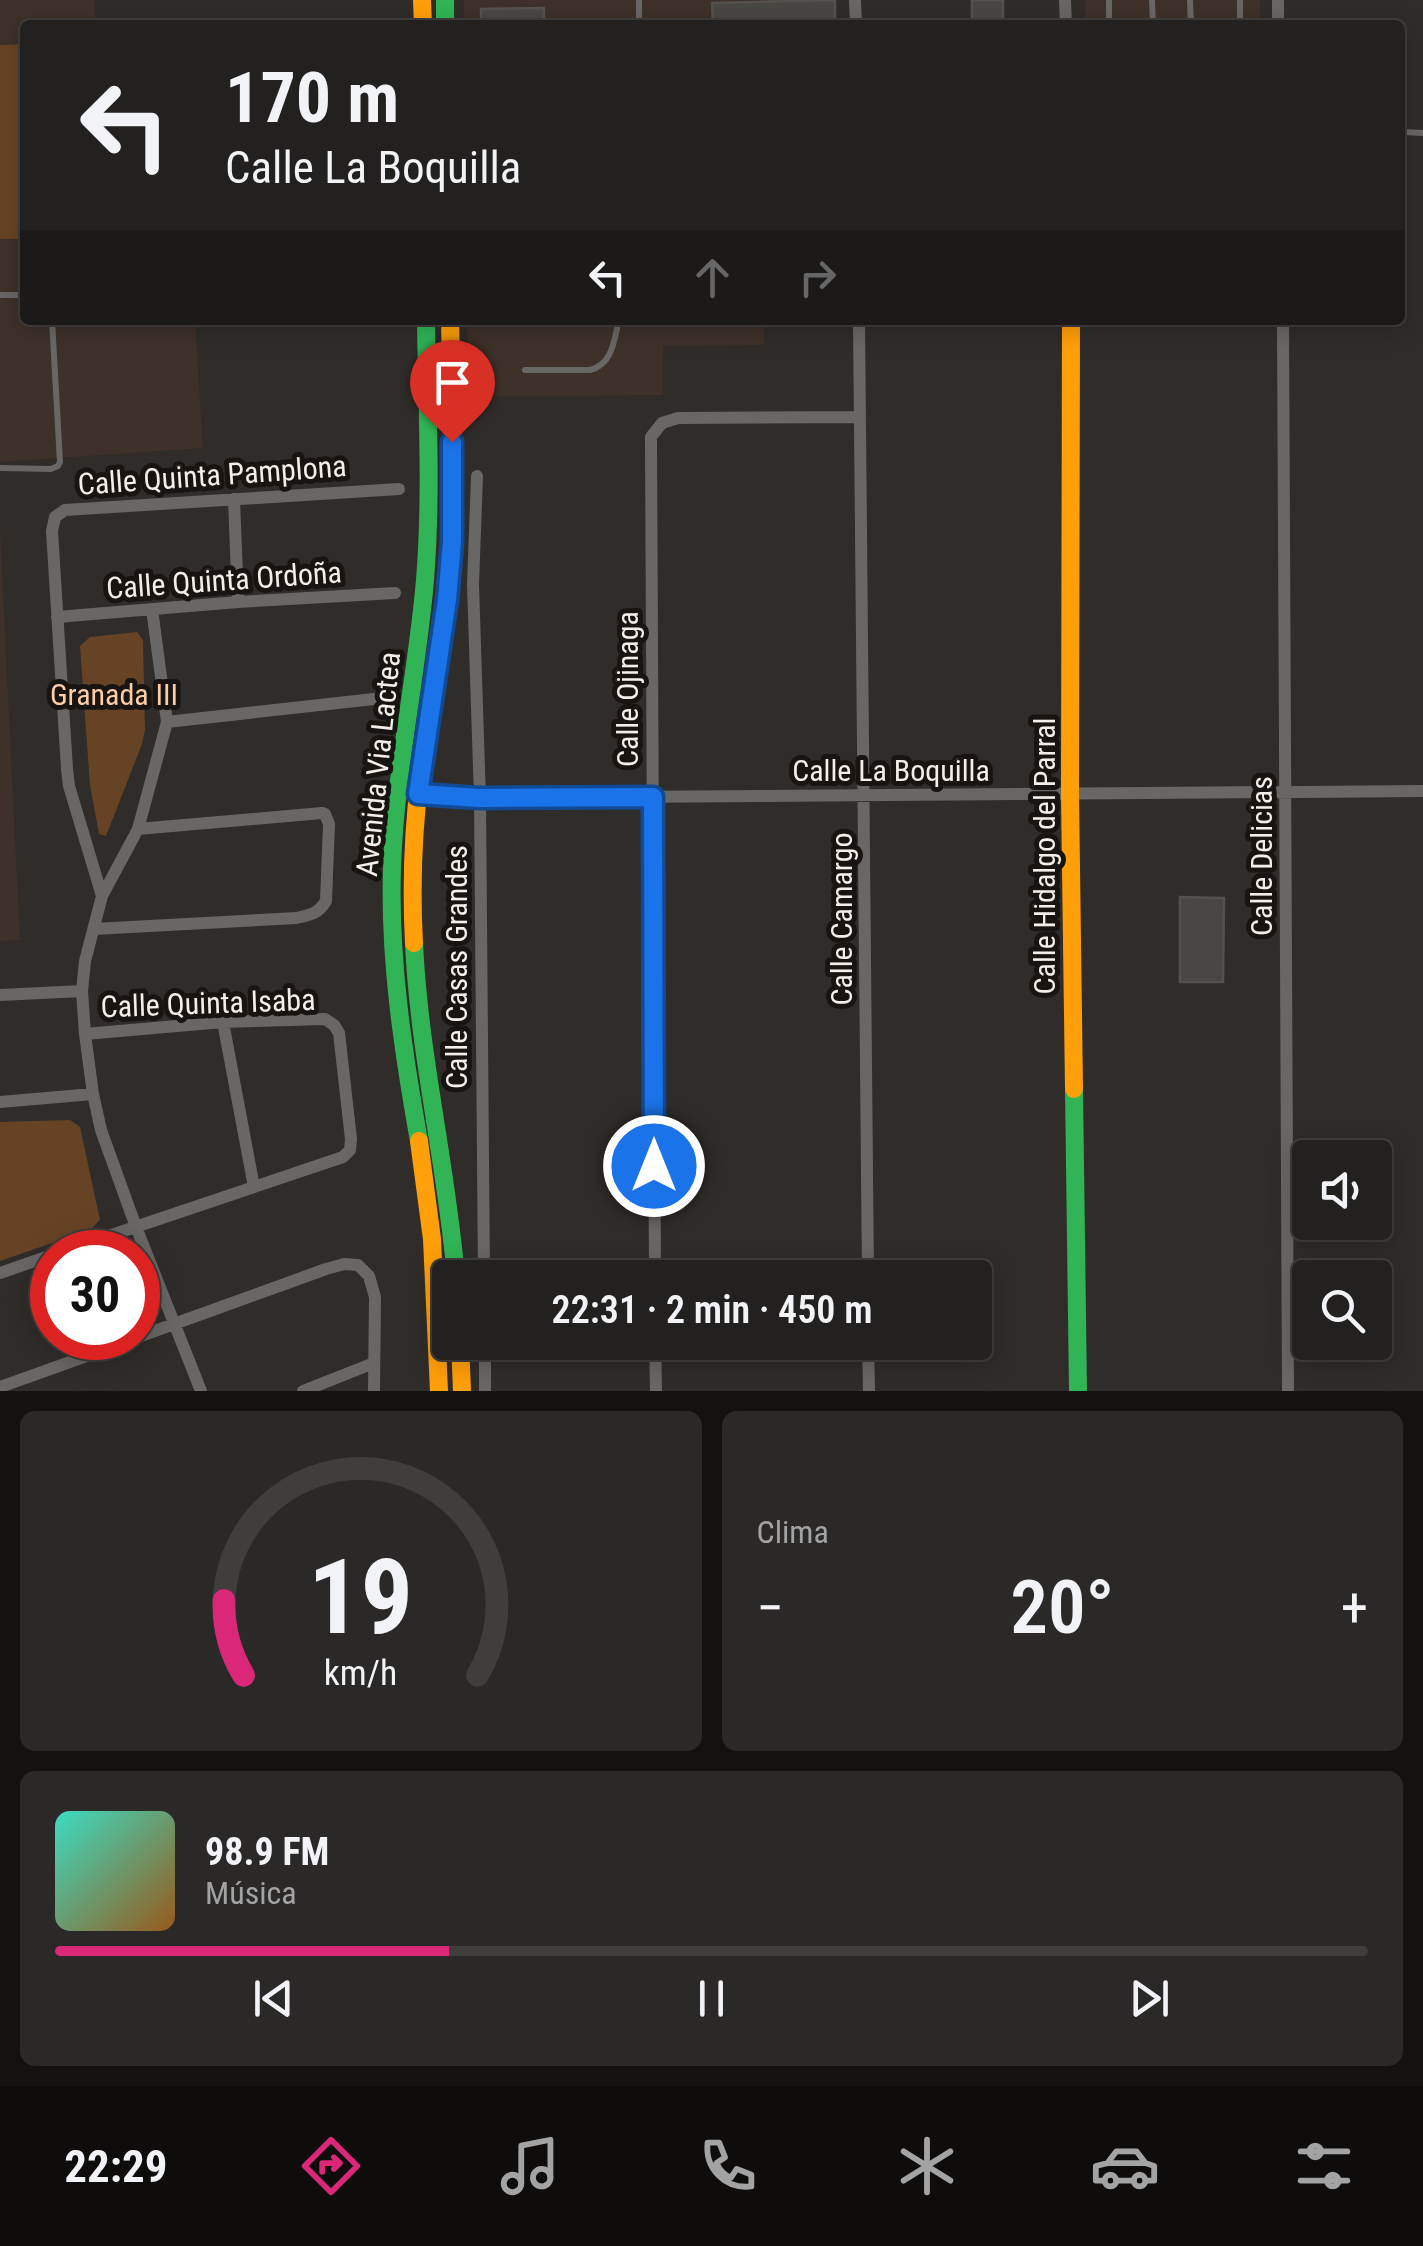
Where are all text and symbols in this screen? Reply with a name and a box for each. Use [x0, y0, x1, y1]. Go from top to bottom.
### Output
text: 170 m [225, 57, 399, 139]
icon: left [60, 60, 190, 190]
text: Calle La Boquilla [225, 141, 521, 194]
icon: left [580, 250, 635, 305]
icon: ahead [685, 250, 740, 305]
icon: right [790, 250, 845, 305]
pin [410, 340, 495, 443]
icon: arrive [425, 355, 480, 410]
street label: Calle Quinta Pamplona [76, 448, 348, 502]
street label: Calle Quinta Ordoña [105, 554, 343, 606]
street label: Calle Ojinaga [610, 611, 645, 767]
street label: Avenida Via Lactea [349, 650, 407, 878]
park label: Granada III [50, 677, 178, 712]
street label: Calle Hidalgo del Parral [1027, 718, 1062, 994]
street label: Calle La Boquilla [792, 753, 990, 788]
street label: Calle Delicias [1244, 776, 1279, 936]
street label: Calle Camargo [824, 832, 859, 1006]
street label: Calle Casas Grandes [439, 845, 474, 1089]
street label: Calle Quinta Isaba [100, 982, 316, 1024]
position arrow [602, 1114, 706, 1218]
map controls [1292, 1140, 1392, 1360]
button: sound [1292, 1140, 1392, 1240]
speed limit sign: 30 [30, 1230, 160, 1360]
button: search [1292, 1260, 1392, 1360]
text: 22:31 · 2 min · 450 m [552, 1288, 872, 1332]
text: Clima [757, 1513, 829, 1551]
text: 19 [308, 1537, 413, 1658]
text: 20° [1010, 1563, 1115, 1651]
text: − [757, 1576, 784, 1640]
text: + [1341, 1576, 1368, 1640]
text: km/h [324, 1652, 398, 1694]
text: 98.9 FM [205, 1830, 329, 1874]
text: Música [205, 1874, 297, 1912]
icon: previous [246, 1971, 301, 2026]
icon: pause [684, 1971, 739, 2026]
icon: next [1122, 1971, 1177, 2026]
icon: directions [296, 2131, 366, 2201]
icon: music [495, 2131, 565, 2201]
icon: phone [693, 2131, 763, 2201]
icon: climate [892, 2131, 962, 2201]
icon: car [1090, 2131, 1160, 2201]
icon: filters [1289, 2131, 1359, 2201]
text: 22:29 [64, 2140, 168, 2193]

